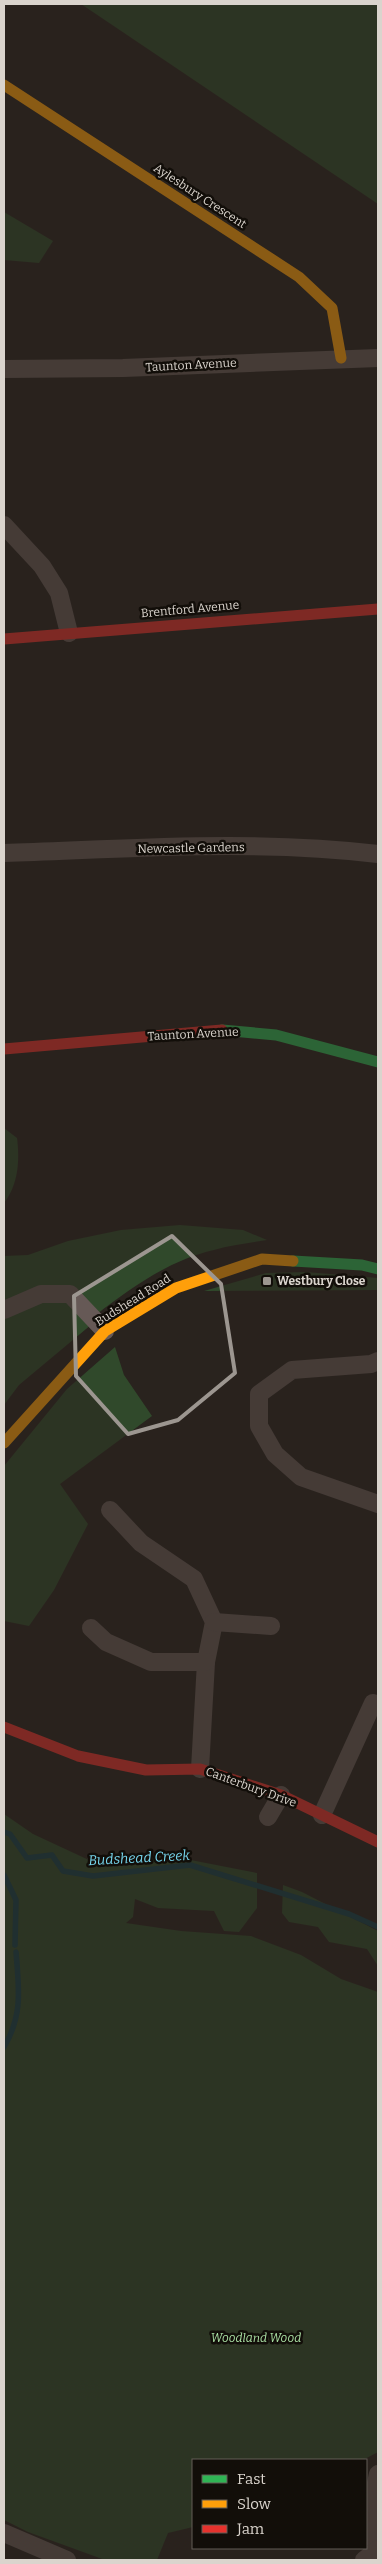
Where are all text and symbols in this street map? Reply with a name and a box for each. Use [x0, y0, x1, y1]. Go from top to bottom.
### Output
street label: Aylesbury Crescent [151, 161, 249, 232]
street label: Taunton Avenue [145, 356, 237, 374]
street label: Brentford Avenue [140, 598, 240, 620]
street label: Newcastle Gardens [137, 840, 245, 856]
street label: Taunton Avenue [147, 1025, 239, 1043]
street label: Budshead Road [93, 1271, 173, 1329]
place label: Westbury Close [277, 1274, 366, 1288]
marker: Westbury Close [261, 1275, 273, 1287]
street label: Canterbury Drive [204, 1764, 298, 1810]
water label: Budshead Creek [88, 1847, 191, 1869]
park label: Woodland Wood [211, 2331, 301, 2345]
legend [192, 2459, 367, 2549]
text: Fast [237, 2470, 266, 2488]
text: Slow [237, 2495, 272, 2513]
text: Jam [236, 2520, 265, 2538]

